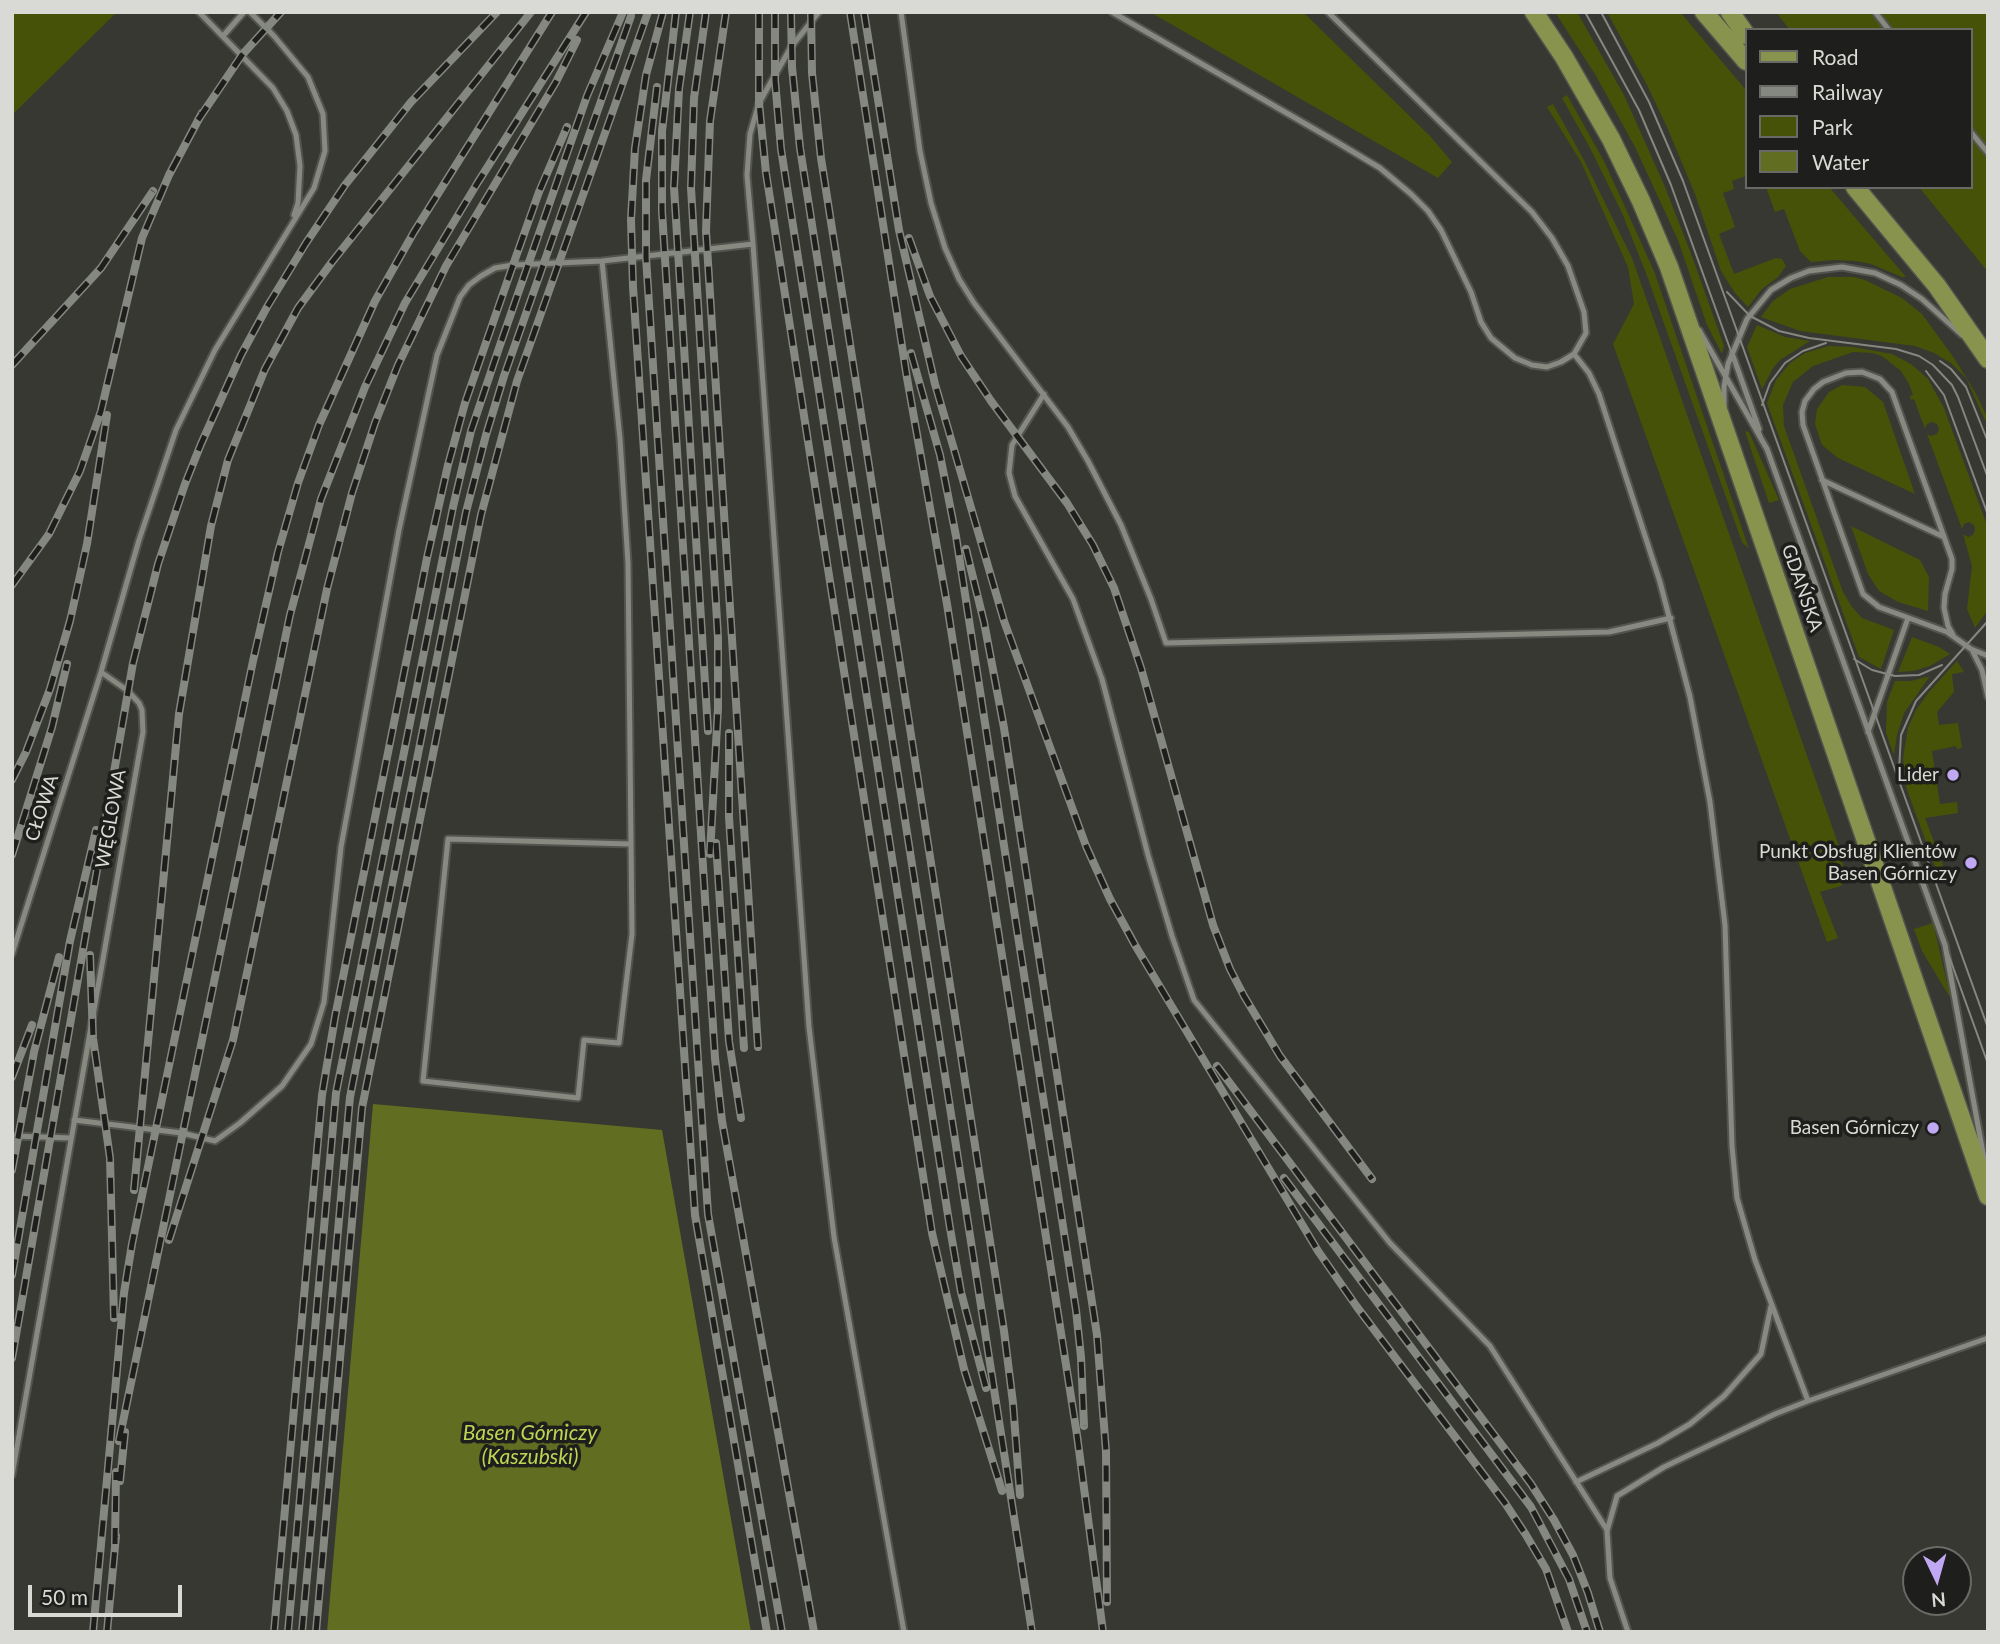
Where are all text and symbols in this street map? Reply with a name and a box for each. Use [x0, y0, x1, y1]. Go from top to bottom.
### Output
legend [1744, 28, 1972, 189]
text: Road [1812, 44, 1859, 69]
text: Railway [1812, 79, 1883, 104]
text: Park [1812, 114, 1853, 139]
text: Water [1812, 149, 1869, 174]
street label: GDAŃSKA [1776, 541, 1828, 635]
place label: Lider [1897, 764, 1939, 786]
marker: Lider [1945, 767, 1961, 783]
street label: WĘGLOWA [91, 768, 131, 870]
street label: CŁOWA [21, 772, 63, 844]
place label: Punkt Obsługi Klientów Basen Górniczy [1759, 841, 1957, 885]
marker: Punkt Obsługi Klientów Basen Górniczy [1963, 855, 1979, 871]
place label: Basen Górniczy [1790, 1117, 1919, 1139]
marker: Basen Górniczy [1925, 1120, 1941, 1136]
water label: Basen Górniczy (Kaszubski) [463, 1420, 597, 1470]
north arrow [1902, 1546, 1972, 1616]
scale bar [32, 1570, 186, 1614]
text: 50 m [41, 1584, 88, 1609]
text: N [1930, 1588, 1947, 1613]

